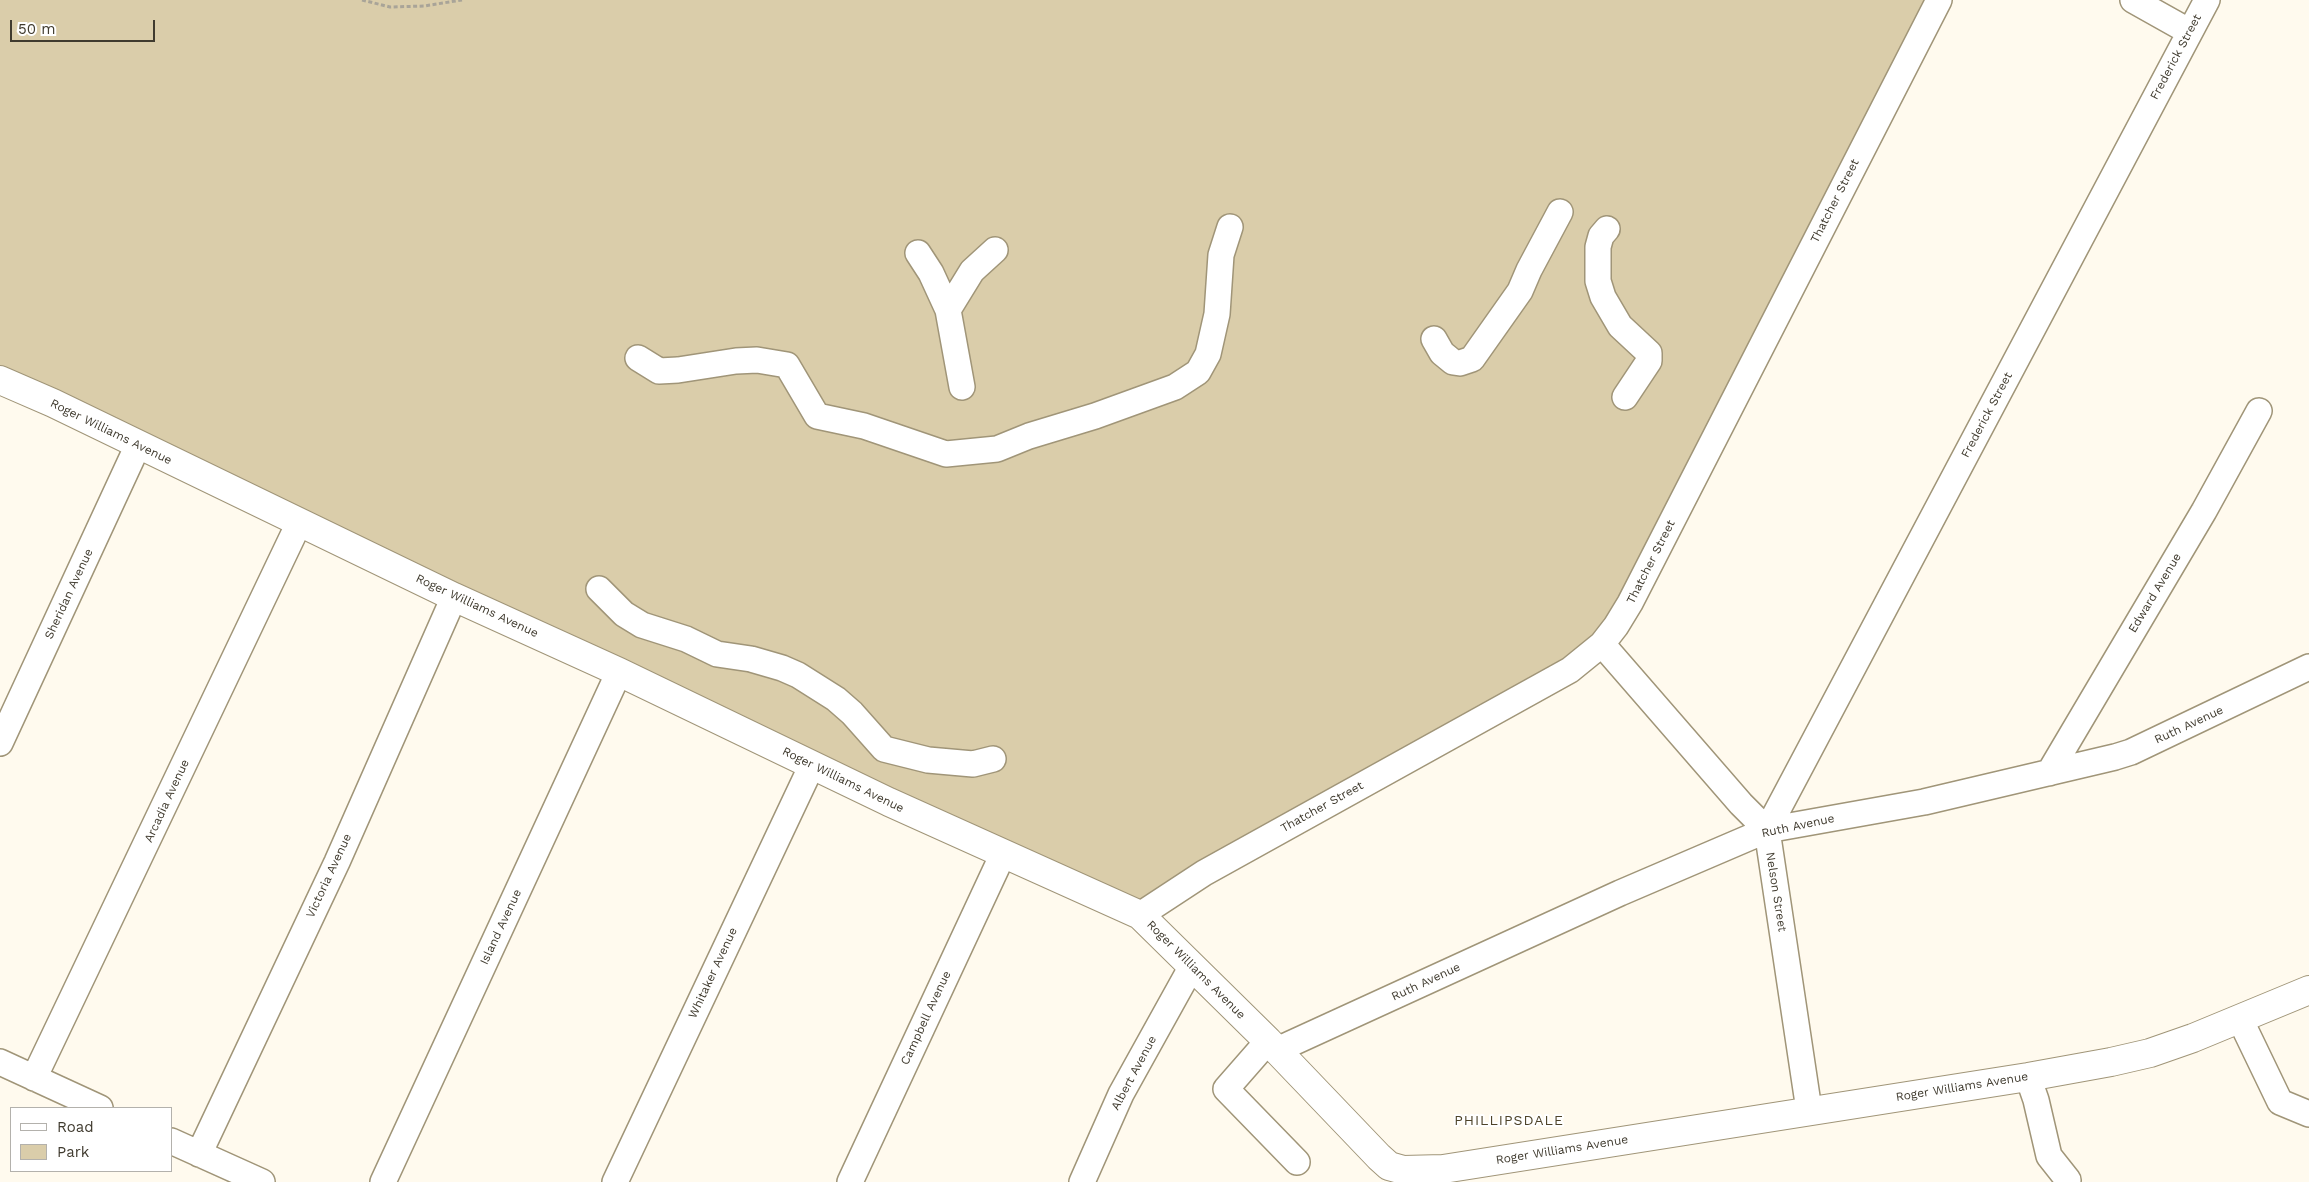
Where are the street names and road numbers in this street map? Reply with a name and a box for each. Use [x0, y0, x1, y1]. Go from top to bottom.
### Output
street label: Frederick Street [2147, 12, 2205, 102]
street label: Thatcher Street [1808, 157, 1862, 245]
street label: Frederick Street [1958, 370, 2016, 460]
street label: Roger Williams Avenue [48, 396, 174, 468]
street label: Thatcher Street [1624, 518, 1678, 606]
street label: Sheridan Avenue [42, 546, 96, 642]
street label: Edward Avenue [2126, 551, 2184, 635]
street label: Roger Williams Avenue [413, 571, 541, 641]
street label: Ruth Avenue [2152, 703, 2226, 747]
street label: Roger Williams Avenue [780, 744, 906, 816]
street label: Arcadia Avenue [141, 757, 193, 845]
street label: Thatcher Street [1278, 778, 1366, 836]
street label: Ruth Avenue [1760, 811, 1836, 841]
street label: Victoria Avenue [303, 832, 355, 920]
street label: Nelson Street [1763, 851, 1789, 933]
street label: Island Avenue [477, 887, 525, 967]
street label: Roger Williams Avenue [1144, 918, 1248, 1022]
street label: Whitaker Avenue [686, 925, 740, 1021]
street label: Ruth Avenue [1389, 960, 1463, 1004]
street label: Campbell Avenue [898, 969, 954, 1067]
street label: Albert Avenue [1108, 1033, 1160, 1113]
street label: Roger Williams Avenue [1895, 1069, 2029, 1105]
street label: Roger Williams Avenue [1495, 1132, 1629, 1168]

